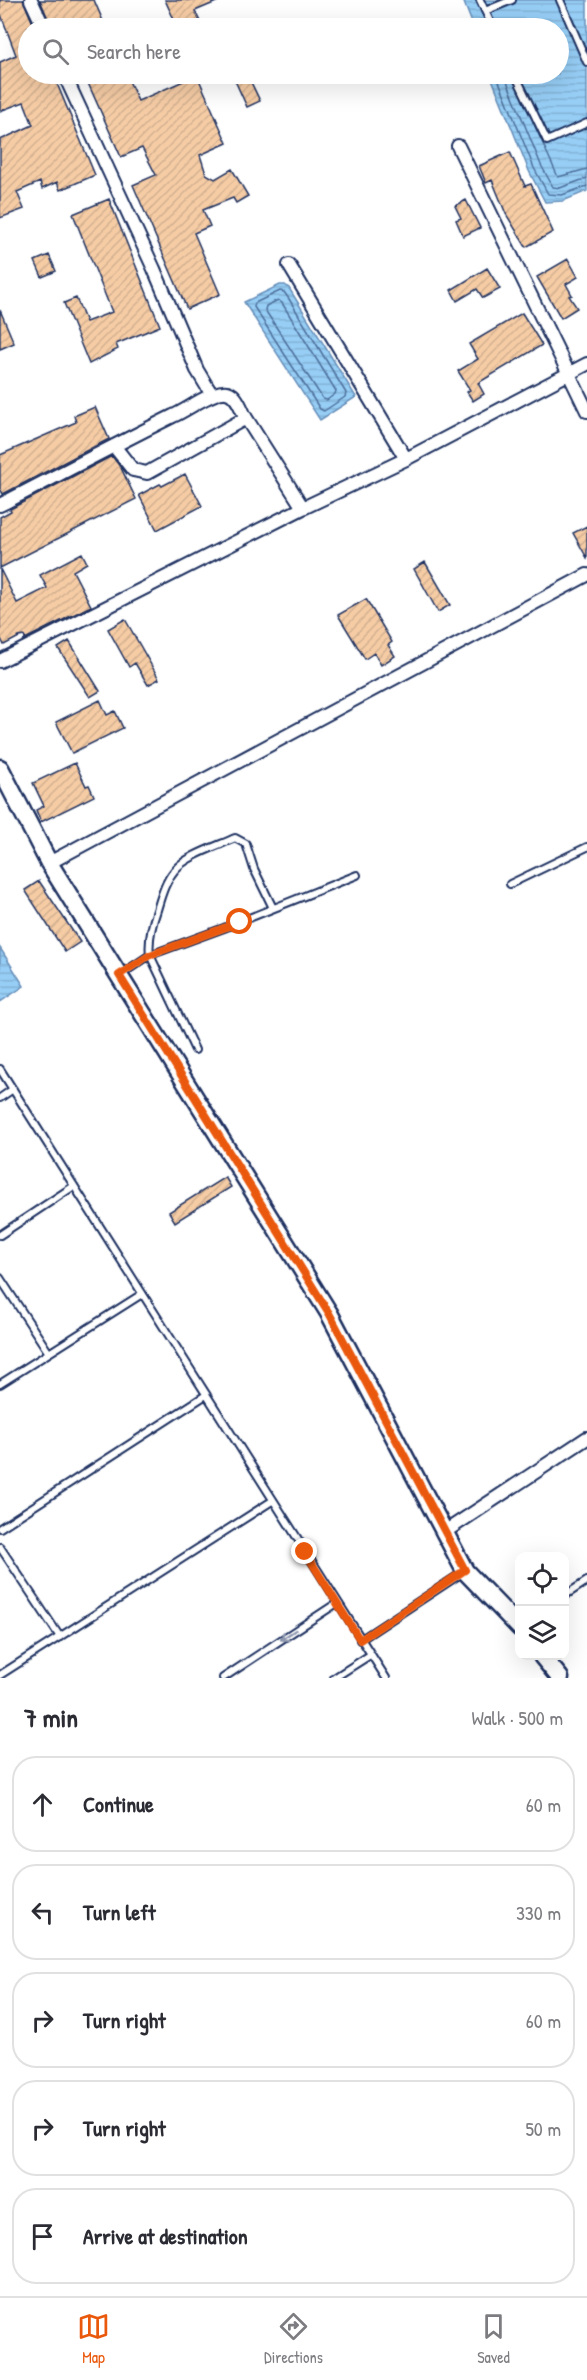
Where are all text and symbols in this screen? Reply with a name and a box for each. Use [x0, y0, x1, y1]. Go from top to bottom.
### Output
search box [18, 18, 569, 84]
icon: search [39, 35, 72, 68]
text: Search here [87, 36, 181, 66]
route start [226, 908, 252, 934]
route end [291, 1538, 317, 1564]
map controls [515, 1552, 569, 1660]
button: locate [515, 1552, 569, 1606]
button: layers [515, 1606, 569, 1660]
one-way arrow [280, 1630, 297, 1642]
text: 7 min [24, 1700, 78, 1735]
text: Walk · 500 m [471, 1704, 563, 1731]
icon: ahead [26, 1788, 59, 1821]
text: Continue [83, 1789, 154, 1819]
text: 60 m [526, 1791, 561, 1818]
icon: left [26, 1896, 59, 1929]
text: Turn left [83, 1897, 156, 1927]
text: 330 m [516, 1899, 561, 1926]
icon: right [26, 2004, 59, 2037]
text: Turn right [83, 2005, 166, 2035]
text: 60 m [526, 2007, 561, 2034]
icon: right [26, 2112, 59, 2145]
text: Turn right [83, 2113, 166, 2143]
text: 50 m [525, 2115, 561, 2142]
icon: arrive [26, 2220, 59, 2253]
text: Arrive at destination [83, 2221, 248, 2251]
tab: Map [77, 2310, 110, 2368]
tab: Directions [264, 2310, 323, 2368]
tab: Saved [477, 2310, 510, 2368]

